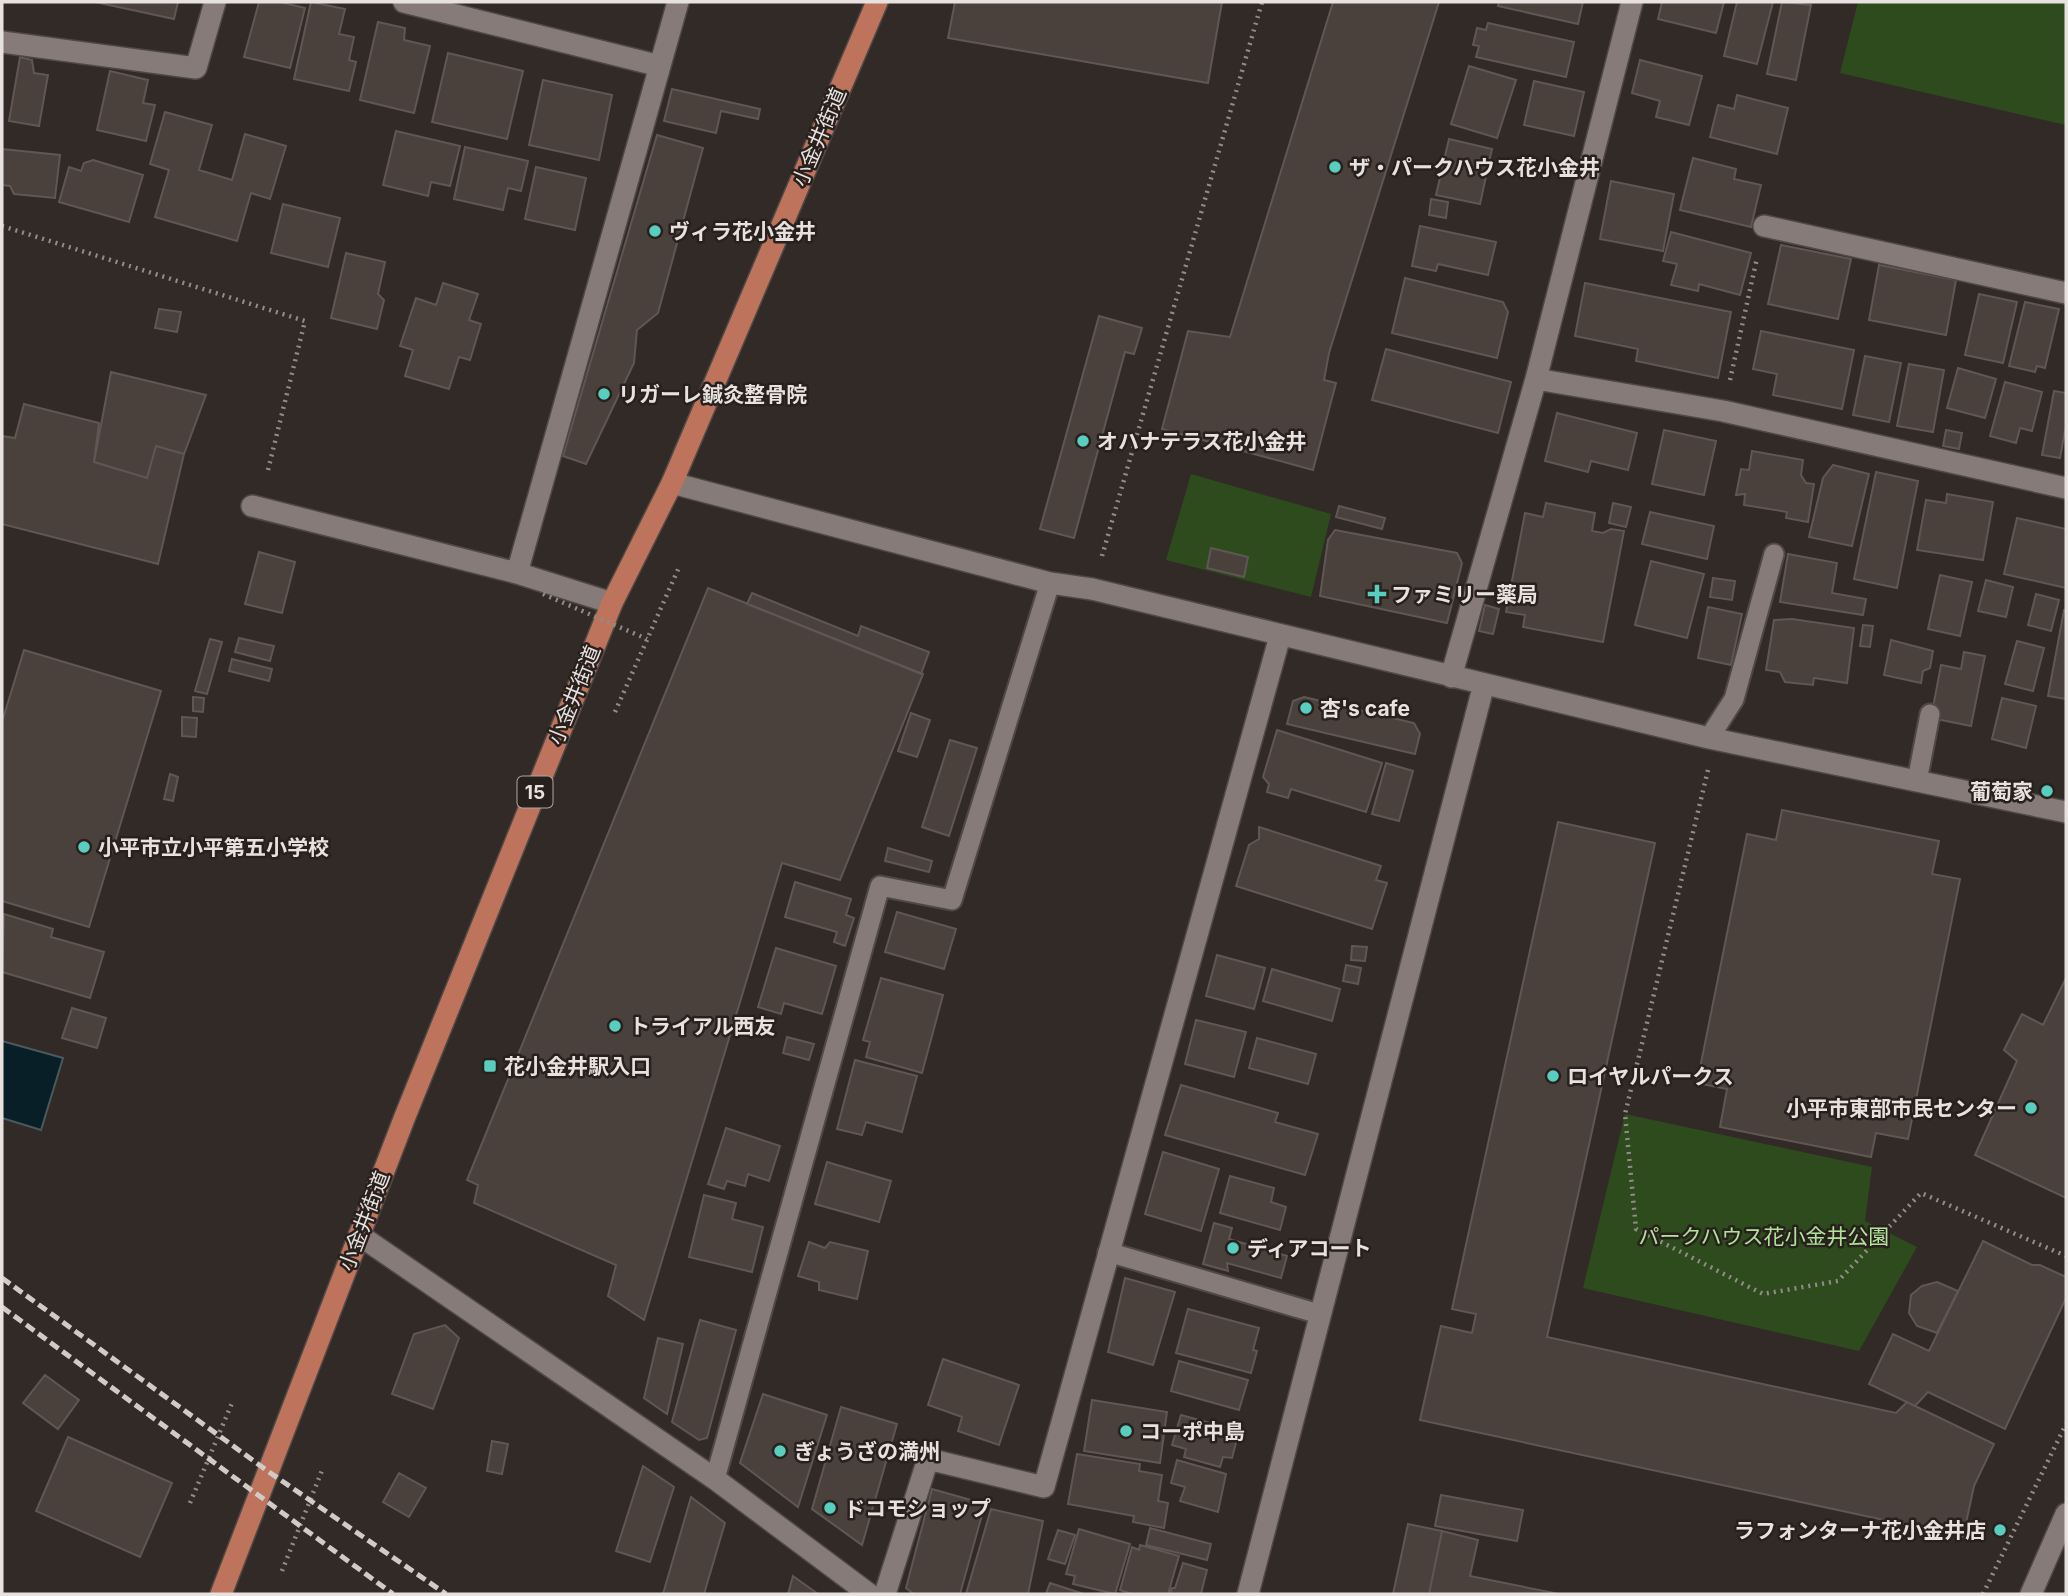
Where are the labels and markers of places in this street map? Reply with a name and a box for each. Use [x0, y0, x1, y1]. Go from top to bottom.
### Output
place label: ザ・パークハウス花小金井 [1349, 155, 1600, 180]
marker: ザ・パークハウス花小金井 [1327, 159, 1343, 175]
place label: ヴィラ花小金井 [669, 219, 816, 244]
marker: ヴィラ花小金井 [647, 223, 663, 239]
place label: リガーレ鍼灸整骨院 [618, 382, 807, 407]
marker: リガーレ鍼灸整骨院 [596, 386, 612, 402]
place label: オハナテラス花小金井 [1097, 429, 1307, 454]
marker: オハナテラス花小金井 [1075, 433, 1091, 449]
place label: ファミリー薬局 [1391, 582, 1538, 607]
marker: ファミリー薬局 [1369, 586, 1385, 602]
place label: 杏's cafe [1320, 696, 1410, 721]
marker: 杏's cafe [1298, 700, 1314, 716]
place label: 葡萄家 [1970, 779, 2033, 804]
marker: 葡萄家 [2039, 783, 2055, 799]
place label: 小平市立小平第五小学校 [98, 835, 329, 860]
marker: 小平市立小平第五小学校 [76, 839, 92, 855]
place label: トライアル西友 [629, 1014, 776, 1039]
marker: トライアル西友 [607, 1018, 623, 1034]
place label: 花小金井駅入口 [504, 1054, 651, 1079]
marker: 花小金井駅入口 [482, 1058, 498, 1074]
place label: ロイヤルパークス [1567, 1064, 1734, 1089]
marker: ロイヤルパークス [1545, 1068, 1561, 1084]
place label: 小平市東部市民センター [1786, 1096, 2017, 1121]
marker: 小平市東部市民センター [2023, 1100, 2039, 1116]
place label: ディアコート [1247, 1236, 1372, 1261]
marker: ディアコート [1225, 1240, 1241, 1256]
place label: コーポ中島 [1140, 1419, 1245, 1444]
marker: コーポ中島 [1118, 1423, 1134, 1439]
place label: ぎょうざの満州 [794, 1439, 940, 1464]
marker: ぎょうざの満州 [772, 1443, 788, 1459]
place label: ドコモショップ [844, 1496, 991, 1521]
marker: ドコモショップ [822, 1500, 838, 1516]
place label: ラフォンターナ花小金井店 [1734, 1518, 1986, 1543]
marker: ラフォンターナ花小金井店 [1992, 1522, 2008, 1538]

